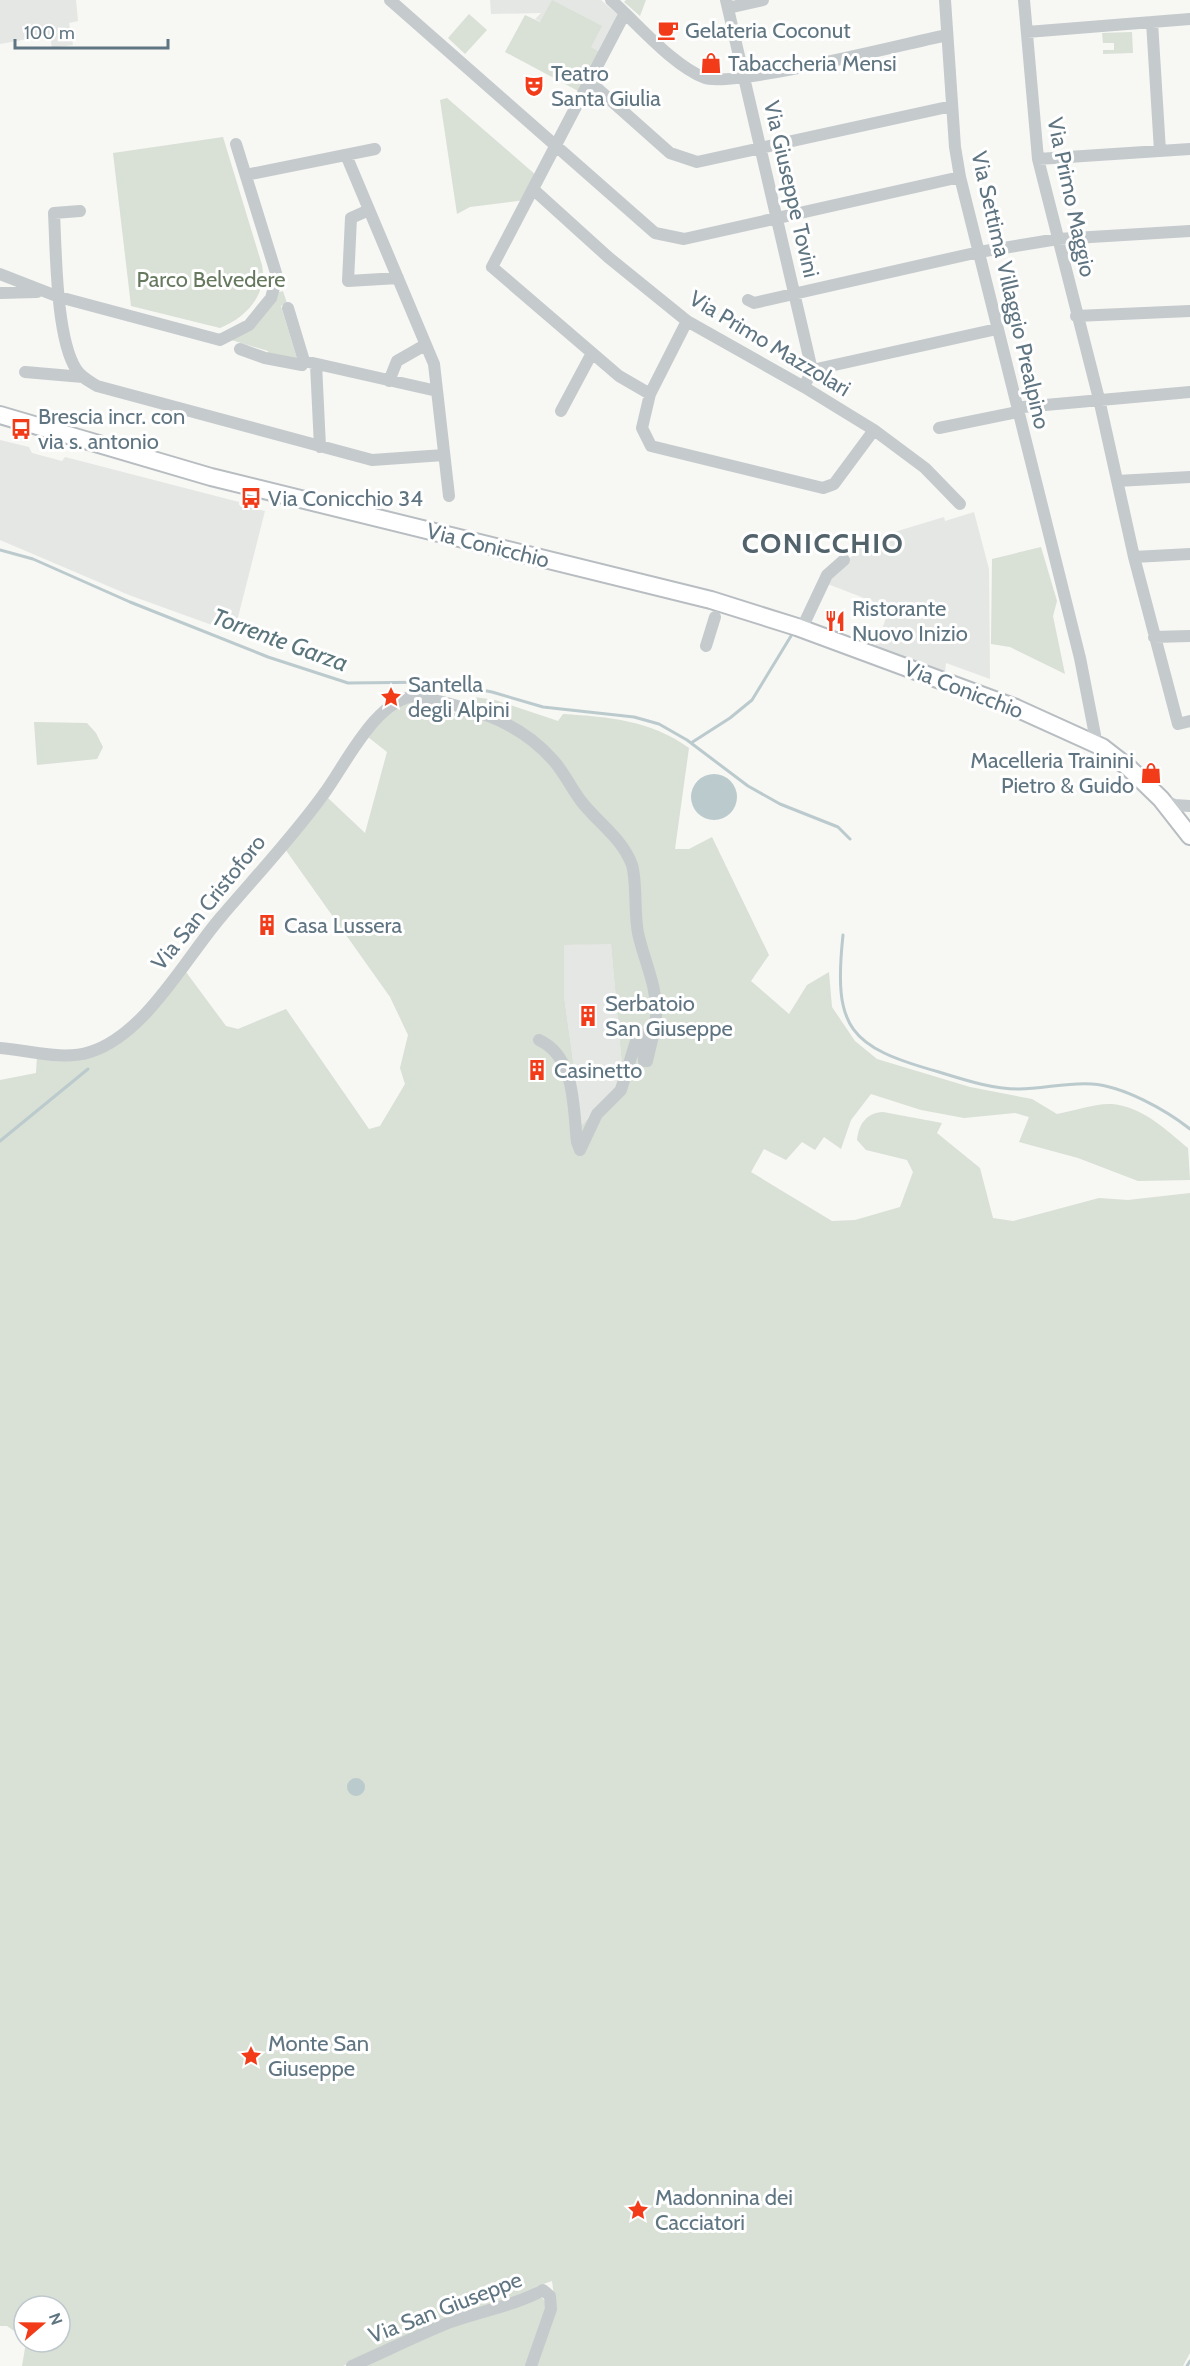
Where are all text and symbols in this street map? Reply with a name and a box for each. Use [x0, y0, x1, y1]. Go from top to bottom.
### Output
scale bar [15, 12, 168, 50]
place label: Gelateria Coconut [685, 17, 851, 44]
cafe icon: Gelateria Coconut [656, 18, 680, 42]
text: 100 m [24, 22, 75, 44]
place label: Tabaccheria Mensi [728, 50, 897, 77]
shop icon: Tabaccheria Mensi [699, 51, 723, 75]
place label: Teatro Santa Giulia [551, 60, 661, 112]
theatre icon: Teatro Santa Giulia [522, 74, 546, 98]
street label: Via Giuseppe Tovini [758, 98, 825, 280]
street label: Via Primo Maggio [1041, 115, 1102, 279]
street label: Via Settima Villaggio Prealpino [965, 149, 1056, 432]
park label: Parco Belvedere [136, 266, 286, 293]
street label: Via Primo Mazzolari [684, 285, 855, 402]
place label: Brescia incr. con via s. antonio [38, 403, 185, 455]
bus stop icon: Brescia incr. con via s. antonio [9, 417, 33, 441]
place label: Via Conicchio 34 [268, 485, 423, 512]
bus stop icon: Via Conicchio 34 [239, 486, 263, 510]
street label: Via Conicchio [424, 517, 552, 574]
district label: CONICCHIO [742, 526, 904, 560]
place label: Ristorante Nuovo Inizio [852, 595, 968, 647]
water label: Torrente Garza [208, 602, 352, 678]
restaurant icon: Ristorante Nuovo Inizio [823, 609, 847, 633]
street label: Via Conicchio [900, 654, 1027, 725]
place label: Santella degli Alpini [408, 671, 510, 723]
place icon: Santella degli Alpini [379, 685, 403, 709]
place label: Macelleria Trainini Pietro & Guido [970, 747, 1134, 799]
shop icon: Macelleria Trainini Pietro & Guido [1139, 761, 1163, 785]
street label: Via San Cristoforo [145, 829, 271, 976]
place label: Casa Lussera [284, 912, 402, 939]
building icon: Casa Lussera [255, 913, 279, 937]
place label: Serbatoio San Giuseppe [605, 990, 733, 1042]
building icon: Serbatoio San Giuseppe [576, 1004, 600, 1028]
place label: Casinetto [554, 1057, 642, 1084]
building icon: Casinetto [525, 1058, 549, 1082]
place label: Monte San Giuseppe [268, 2030, 369, 2082]
place icon: Monte San Giuseppe [239, 2044, 263, 2068]
place label: Madonnina dei Cacciatori [655, 2184, 793, 2236]
place icon: Madonnina dei Cacciatori [626, 2198, 650, 2222]
street label: Via San Giuseppe [365, 2266, 526, 2349]
north arrow [12, 2294, 72, 2354]
text: N [45, 2310, 66, 2328]

